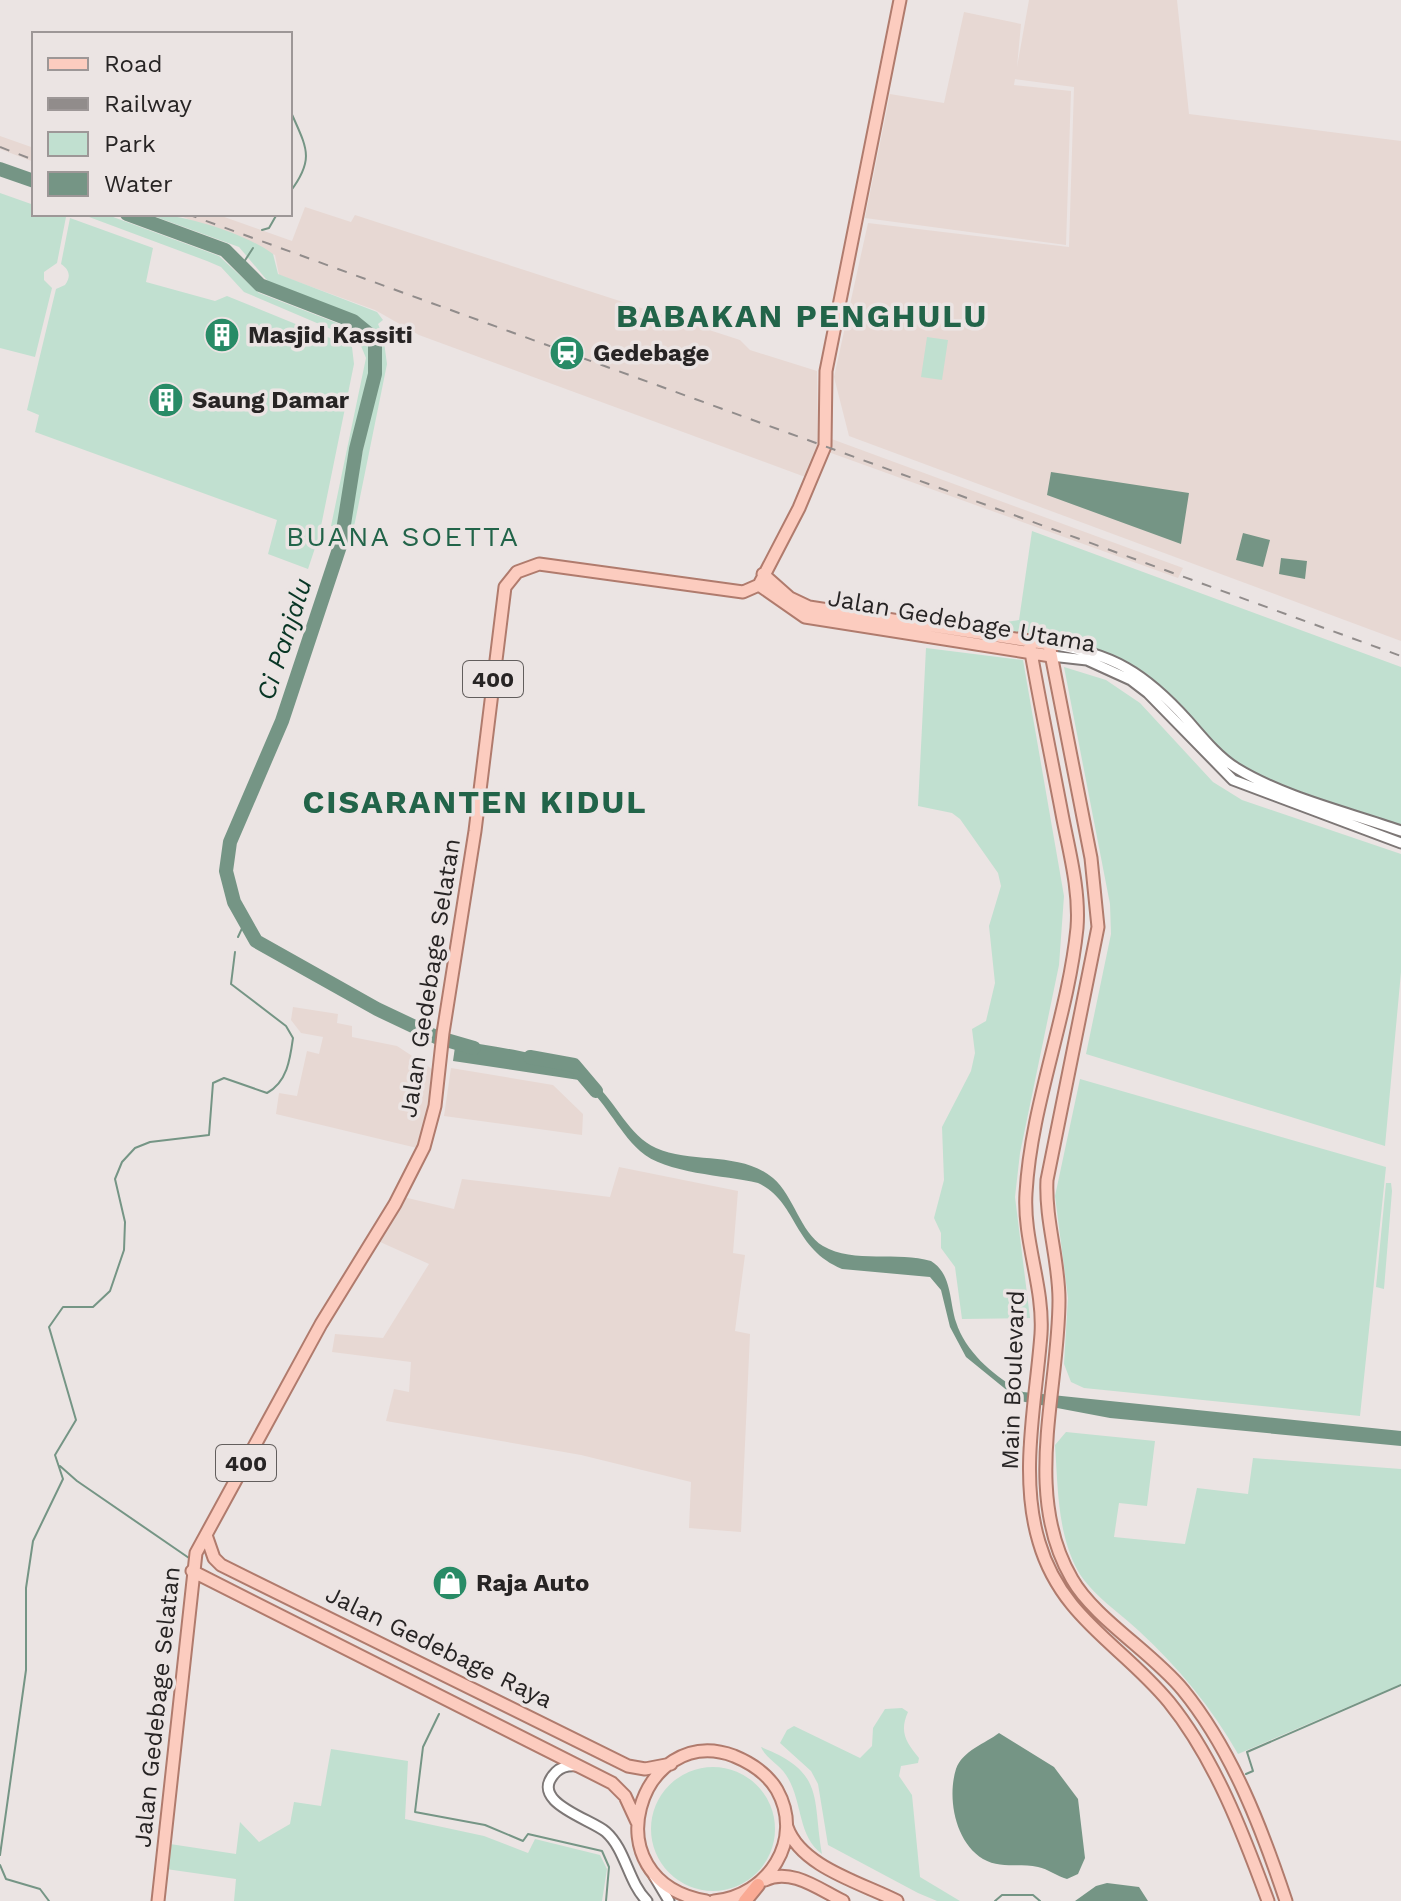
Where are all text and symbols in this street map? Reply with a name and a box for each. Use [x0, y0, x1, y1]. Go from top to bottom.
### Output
legend [32, 32, 292, 216]
text: Road [104, 50, 163, 78]
text: Railway [104, 90, 193, 118]
text: Park [104, 130, 156, 158]
text: Water [104, 170, 173, 198]
district label: BABAKAN PENGHULU [616, 297, 988, 335]
building icon: Masjid Kassiti [203, 316, 241, 354]
place label: Masjid Kassiti [248, 321, 413, 349]
station icon: Gedebage [548, 334, 586, 372]
place label: Gedebage [593, 339, 710, 367]
building icon: Saung Damar [147, 381, 185, 419]
place label: Saung Damar [192, 386, 350, 414]
district label: BUANA SOETTA [286, 520, 520, 553]
water label: Ci Panjalu [250, 574, 318, 704]
street label: Jalan Gedebage Utama [826, 584, 1098, 658]
road number: 400 [463, 661, 523, 697]
district label: CISARANTEN KIDUL [303, 783, 647, 821]
street label: Jalan Gedebage Selatan [394, 836, 466, 1120]
street label: Main Boulevard [996, 1290, 1030, 1470]
road number: 400 [216, 1445, 276, 1481]
shop icon: Raja Auto [431, 1564, 469, 1602]
street label: Jalan Gedebage Selatan [128, 1565, 186, 1849]
place label: Raja Auto [476, 1569, 589, 1597]
street label: Jalan Gedebage Raya [321, 1580, 557, 1714]

